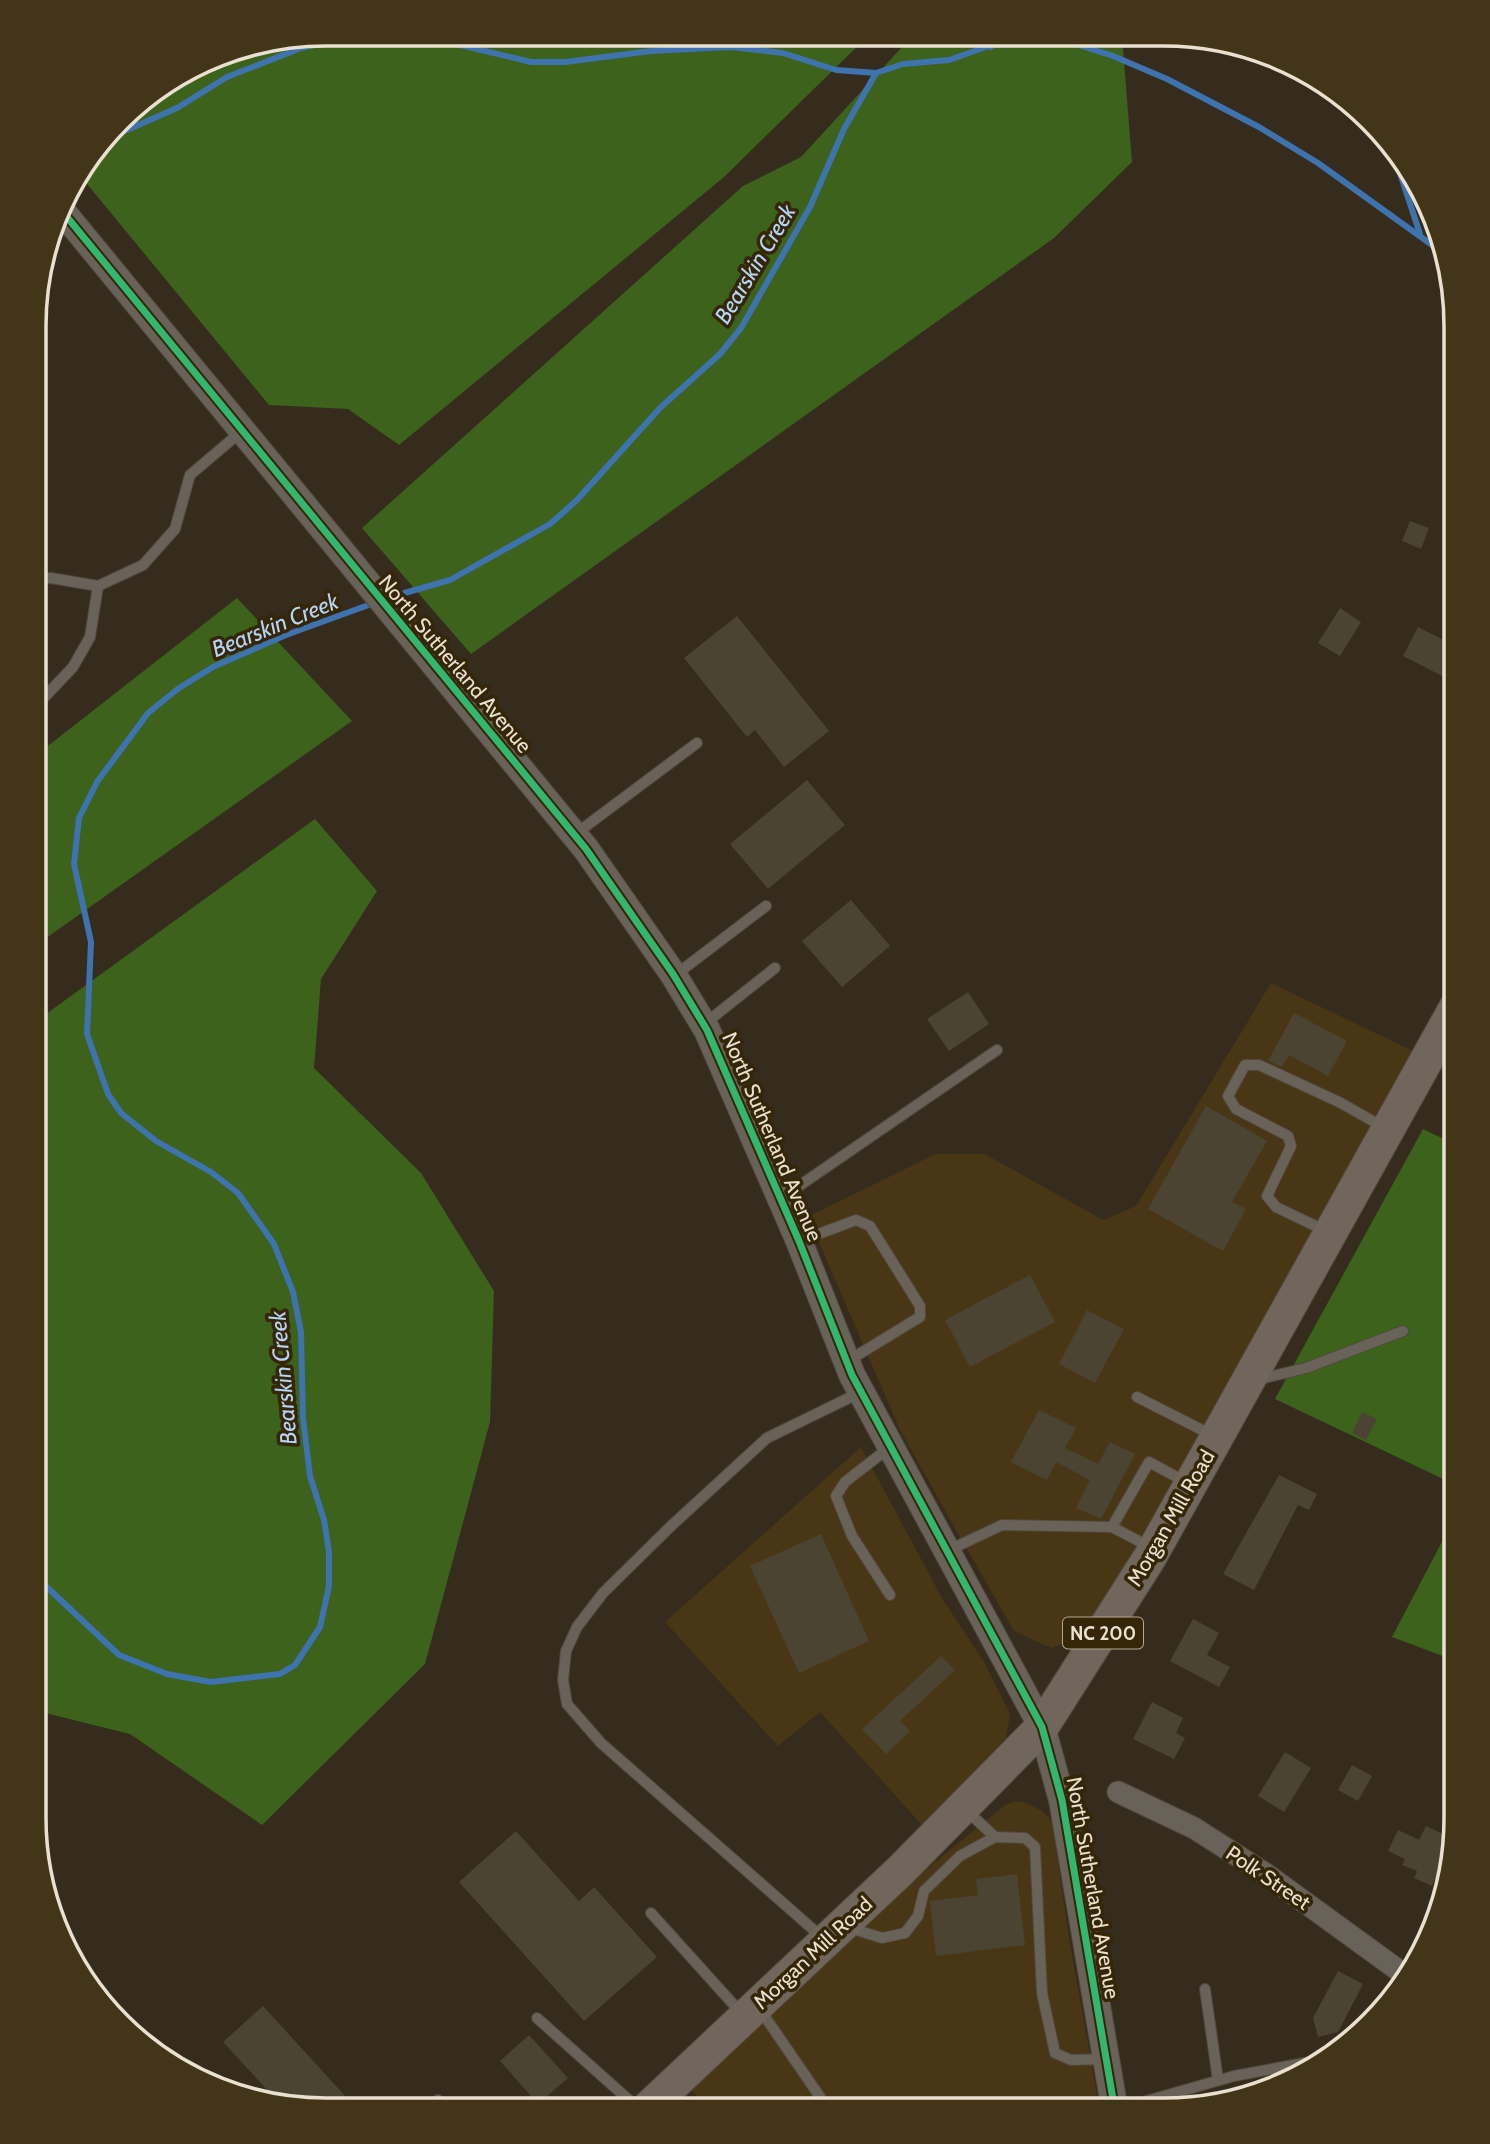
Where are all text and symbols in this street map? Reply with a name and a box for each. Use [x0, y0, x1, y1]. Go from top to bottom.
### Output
water label: Bearskin Creek [708, 198, 802, 329]
street label: North Sutherland Avenue [374, 570, 537, 758]
water label: Bearskin Creek [208, 586, 343, 663]
street label: North Sutherland Avenue [717, 1029, 828, 1245]
water label: Bearskin Creek [263, 1309, 303, 1446]
street label: Morgan Mill Road [1121, 1445, 1220, 1590]
road number: NC 200 [1063, 1618, 1143, 1648]
street label: North Sutherland Avenue [1062, 1775, 1125, 2001]
street label: Polk Street [1221, 1840, 1315, 1915]
street label: Morgan Mill Road [748, 1891, 877, 2014]

